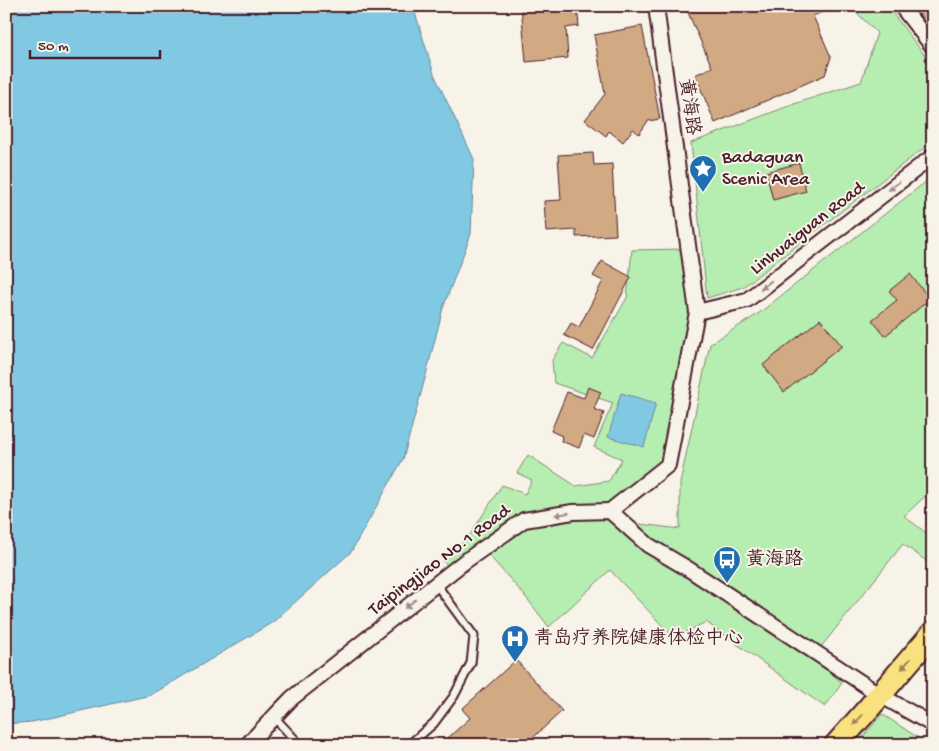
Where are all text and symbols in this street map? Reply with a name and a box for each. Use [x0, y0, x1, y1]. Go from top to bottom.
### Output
scale bar [30, 28, 160, 60]
text: 50 m [38, 38, 69, 56]
street label: 黄海路 [673, 77, 704, 137]
place label: Badaguan Scenic Area [721, 147, 811, 192]
place icon: Badaguan Scenic Area [688, 154, 718, 193]
street label: Linhuaiguan Road [746, 176, 871, 281]
one-way arrow [887, 181, 901, 191]
one-way arrow [760, 280, 773, 291]
street label: Taipingjiao No.1 Road [364, 499, 517, 622]
one-way arrow [553, 510, 569, 518]
bus stop icon: 黄海路 [712, 545, 742, 584]
place label: 黄海路 [746, 548, 803, 572]
one-way arrow [404, 599, 417, 610]
hospital icon: 青岛疗养院健康体检中心 [500, 624, 530, 663]
place label: 青岛疗养院健康体检中心 [534, 627, 743, 651]
one-way arrow [901, 657, 912, 670]
one-way arrow [852, 713, 864, 725]

